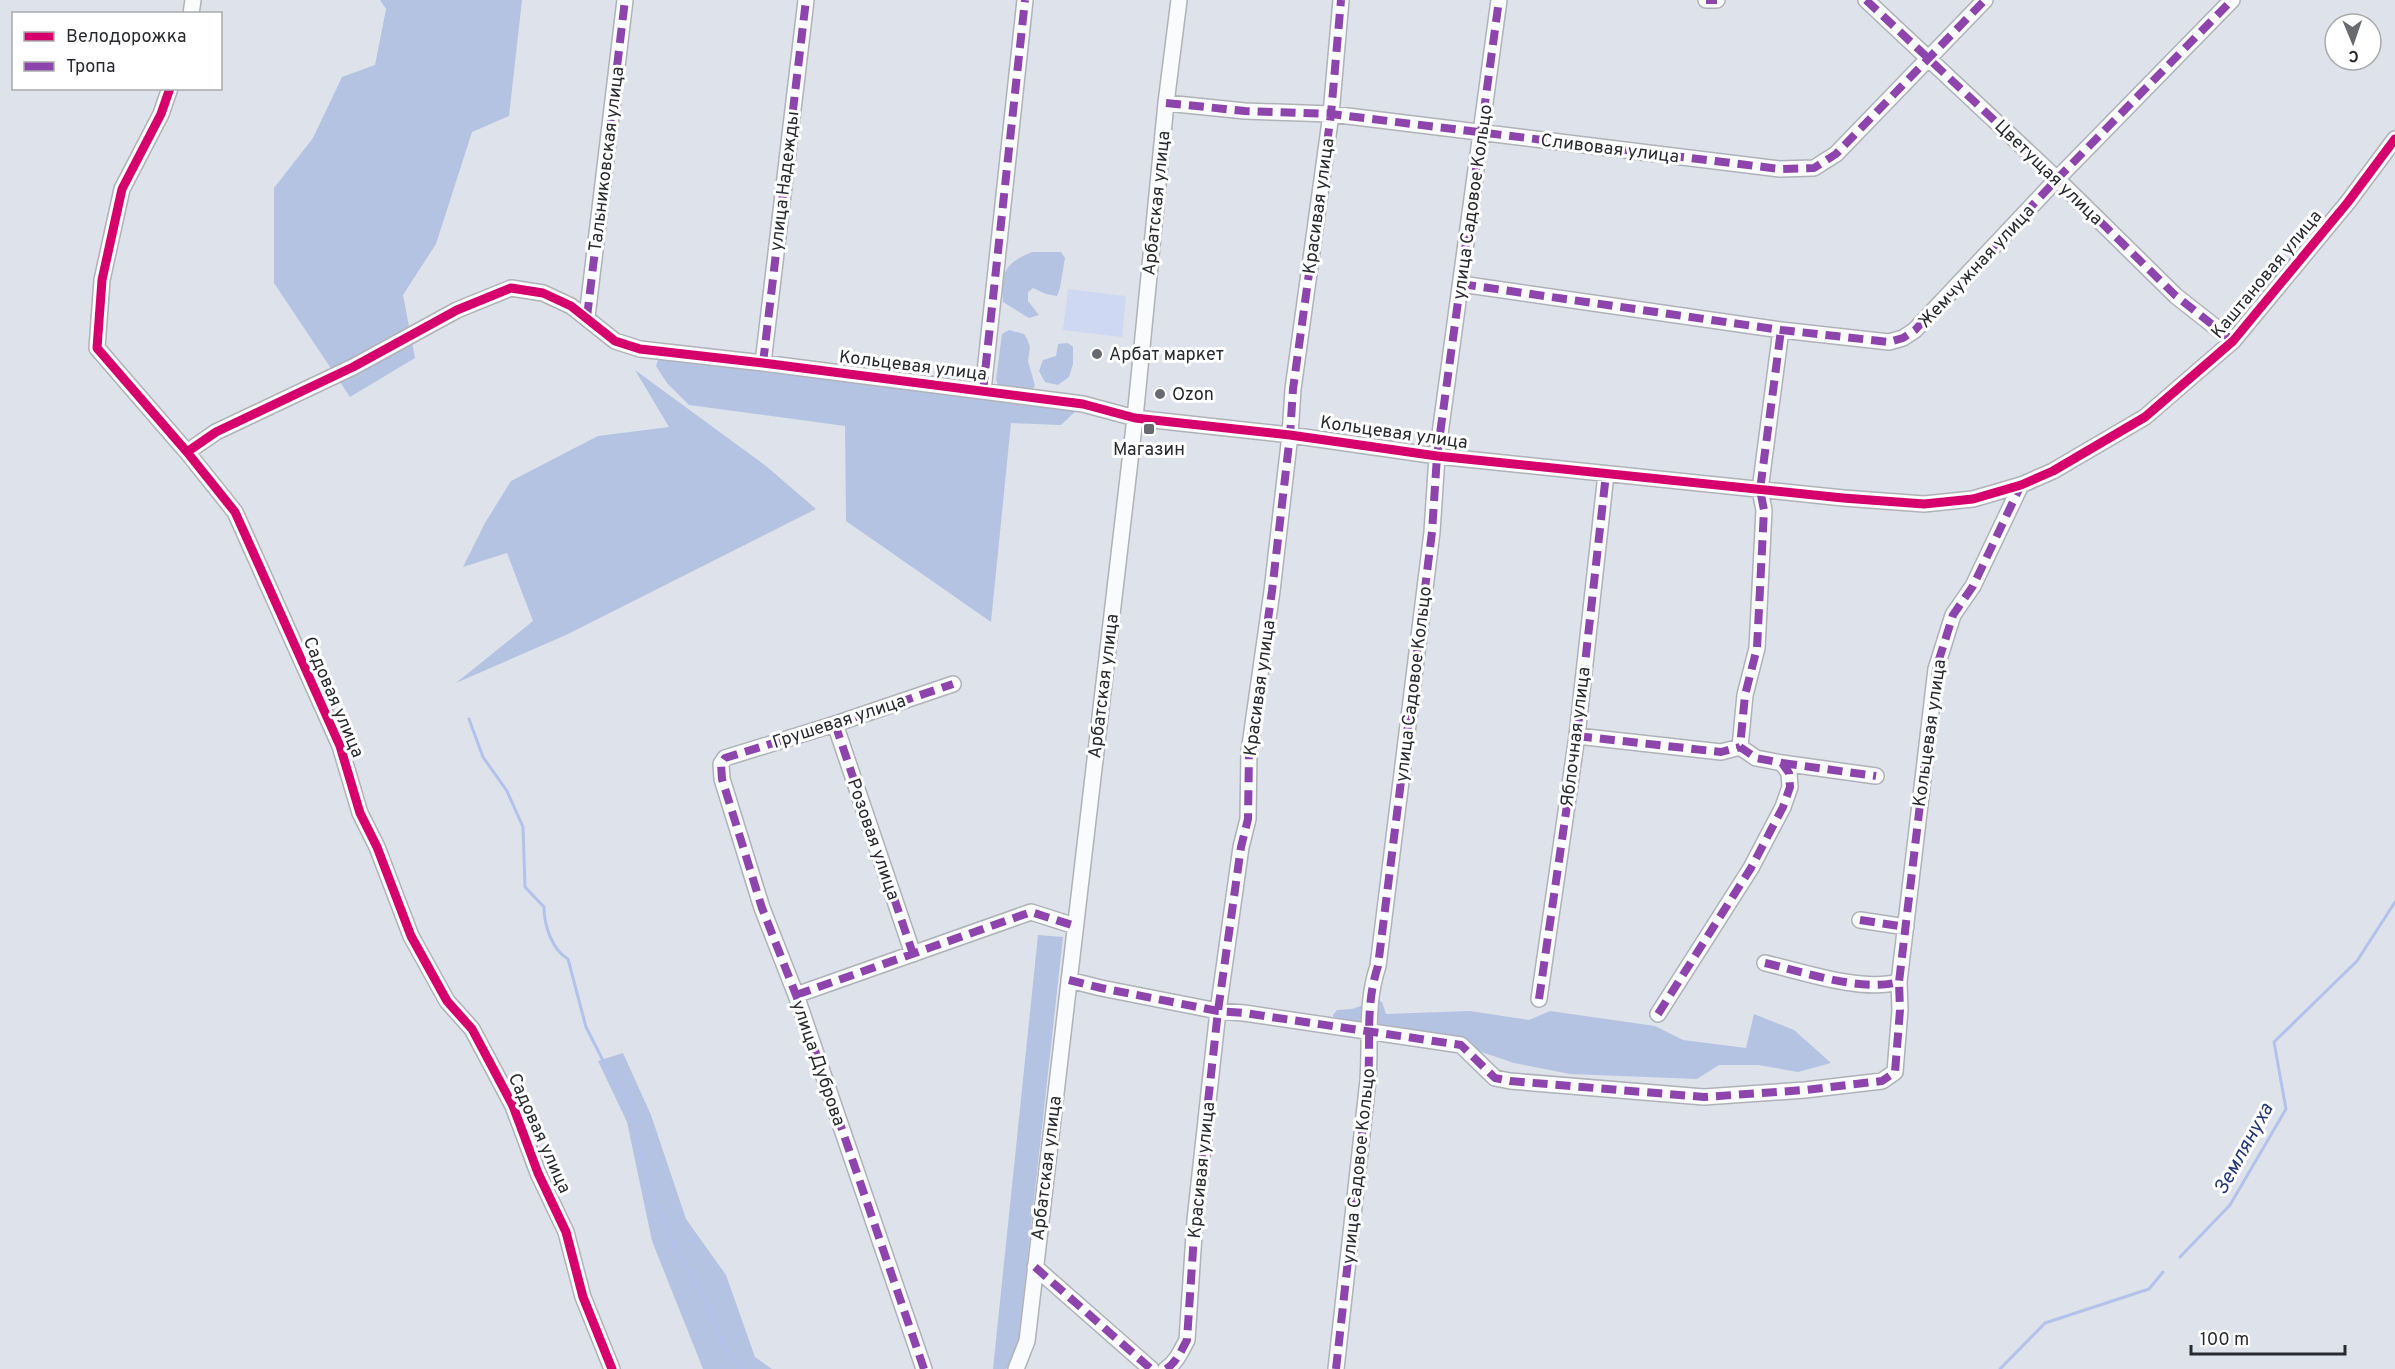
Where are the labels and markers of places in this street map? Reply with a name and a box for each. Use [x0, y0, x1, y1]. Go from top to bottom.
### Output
place label: Арбат маркет [1109, 344, 1224, 367]
marker: Арбат маркет [1090, 347, 1104, 361]
place label: Ozon [1172, 384, 1214, 407]
marker: Ozon [1153, 387, 1167, 401]
marker: Магазин [1142, 422, 1156, 436]
place label: Магазин [1113, 439, 1185, 462]

